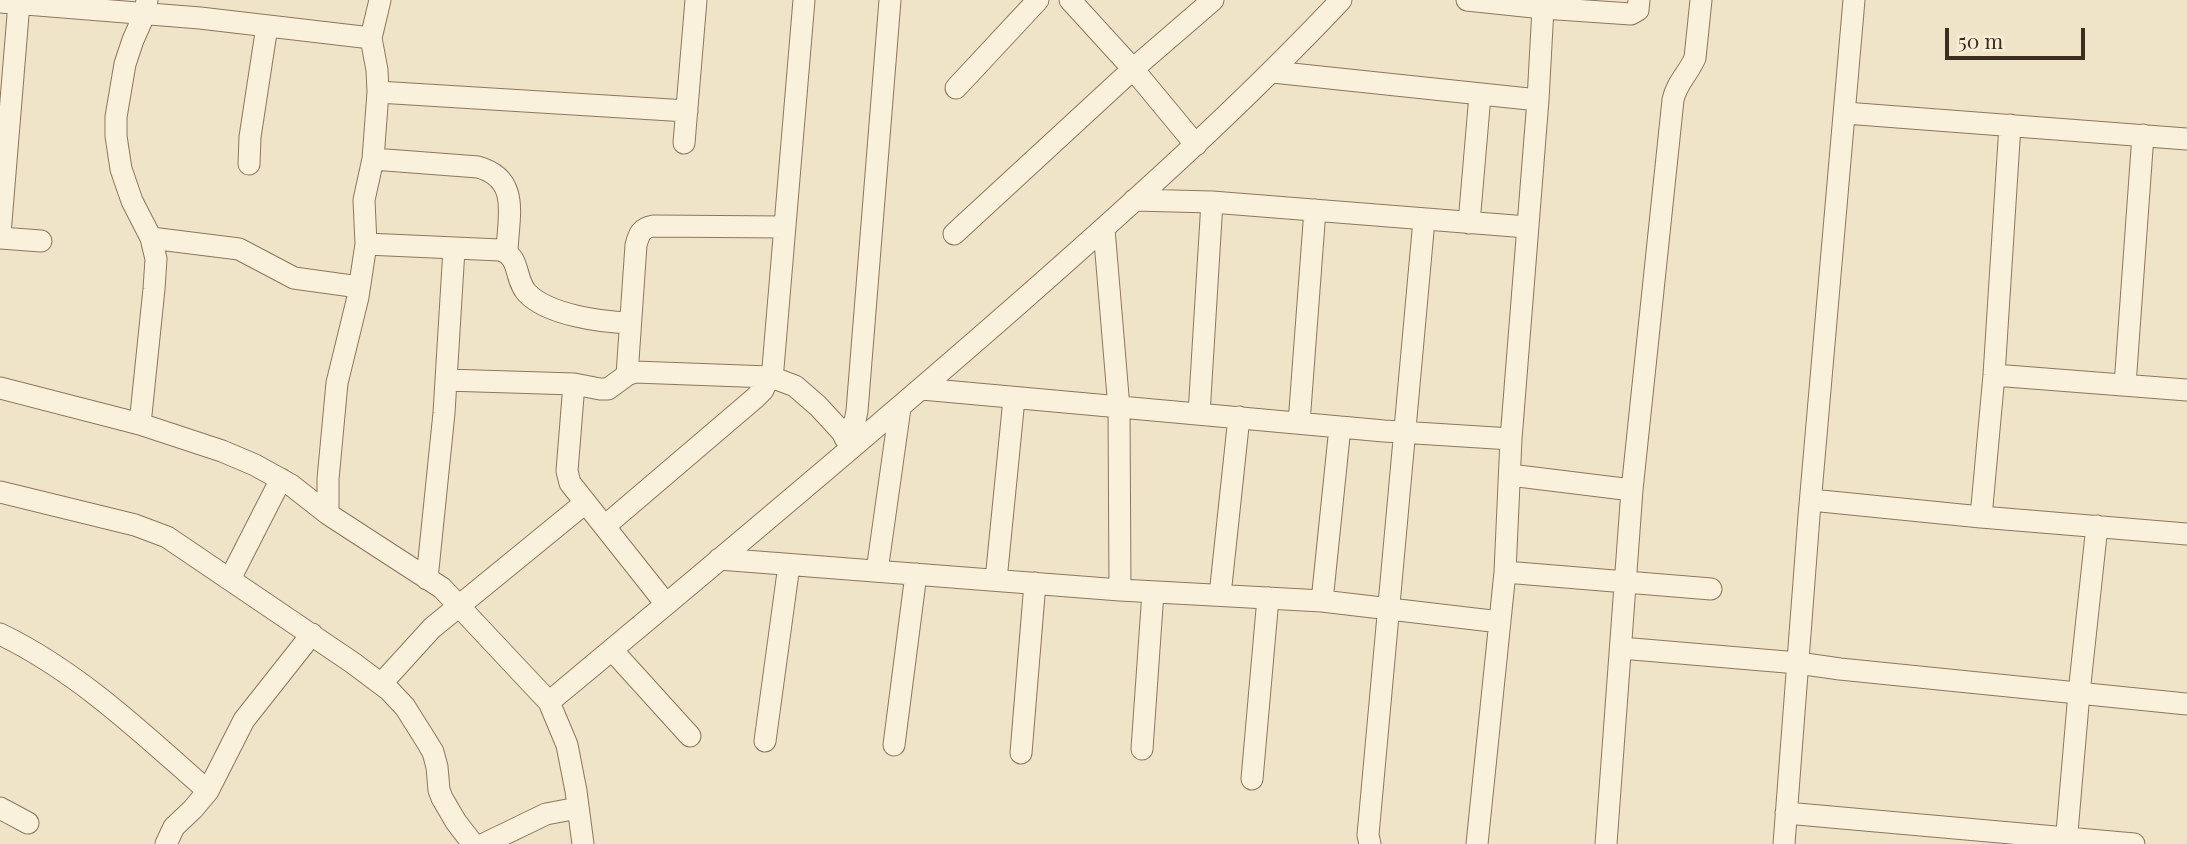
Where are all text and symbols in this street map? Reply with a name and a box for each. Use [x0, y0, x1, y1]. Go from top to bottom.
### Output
scale bar [1949, 14, 2089, 58]
text: 50 m [1958, 26, 2003, 54]

